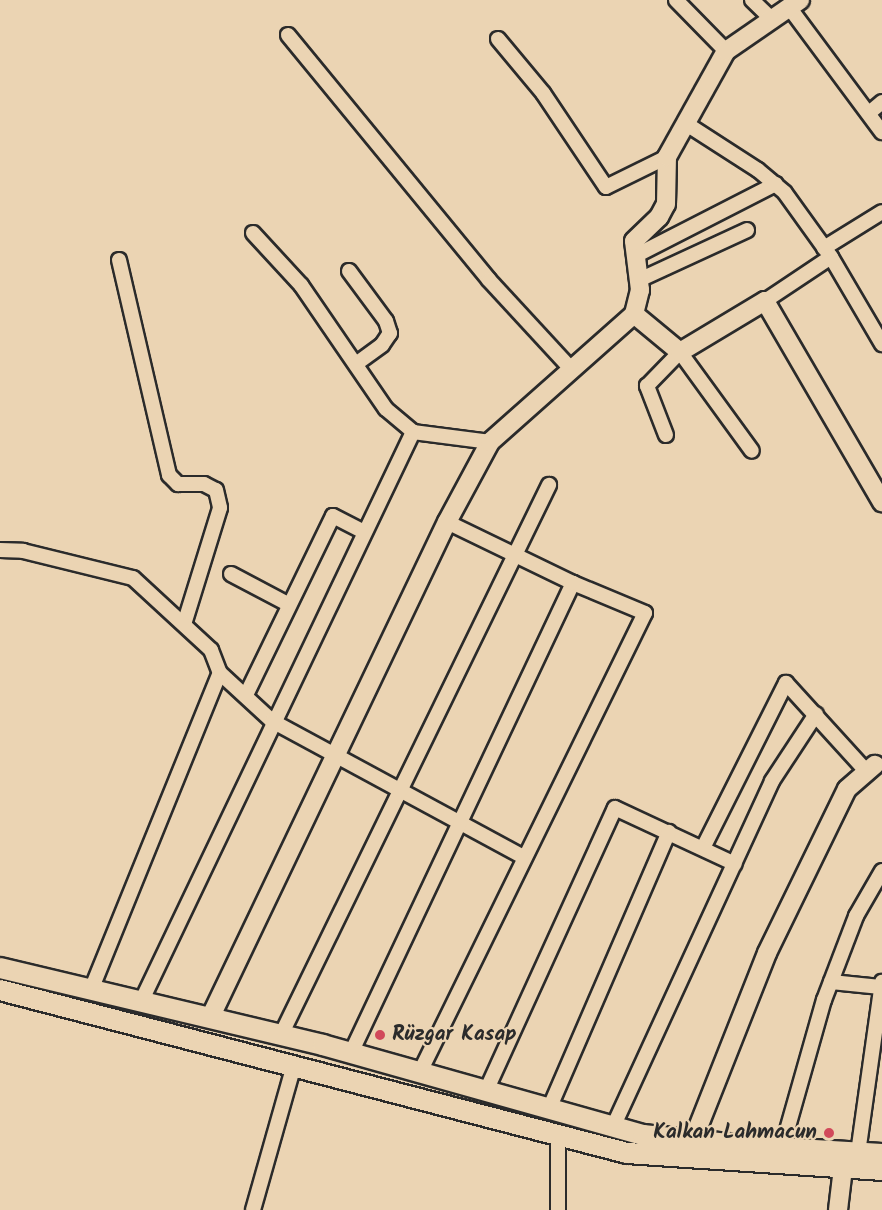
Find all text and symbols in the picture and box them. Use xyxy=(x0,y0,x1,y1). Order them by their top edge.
place label: Rüzgar Kasap xyxy=(392,1022,516,1048)
marker: Rüzgar Kasap xyxy=(373,1028,387,1042)
place label: Kalkan Lahmacun xyxy=(653,1120,817,1146)
marker: Kalkan Lahmacun xyxy=(822,1126,836,1140)

